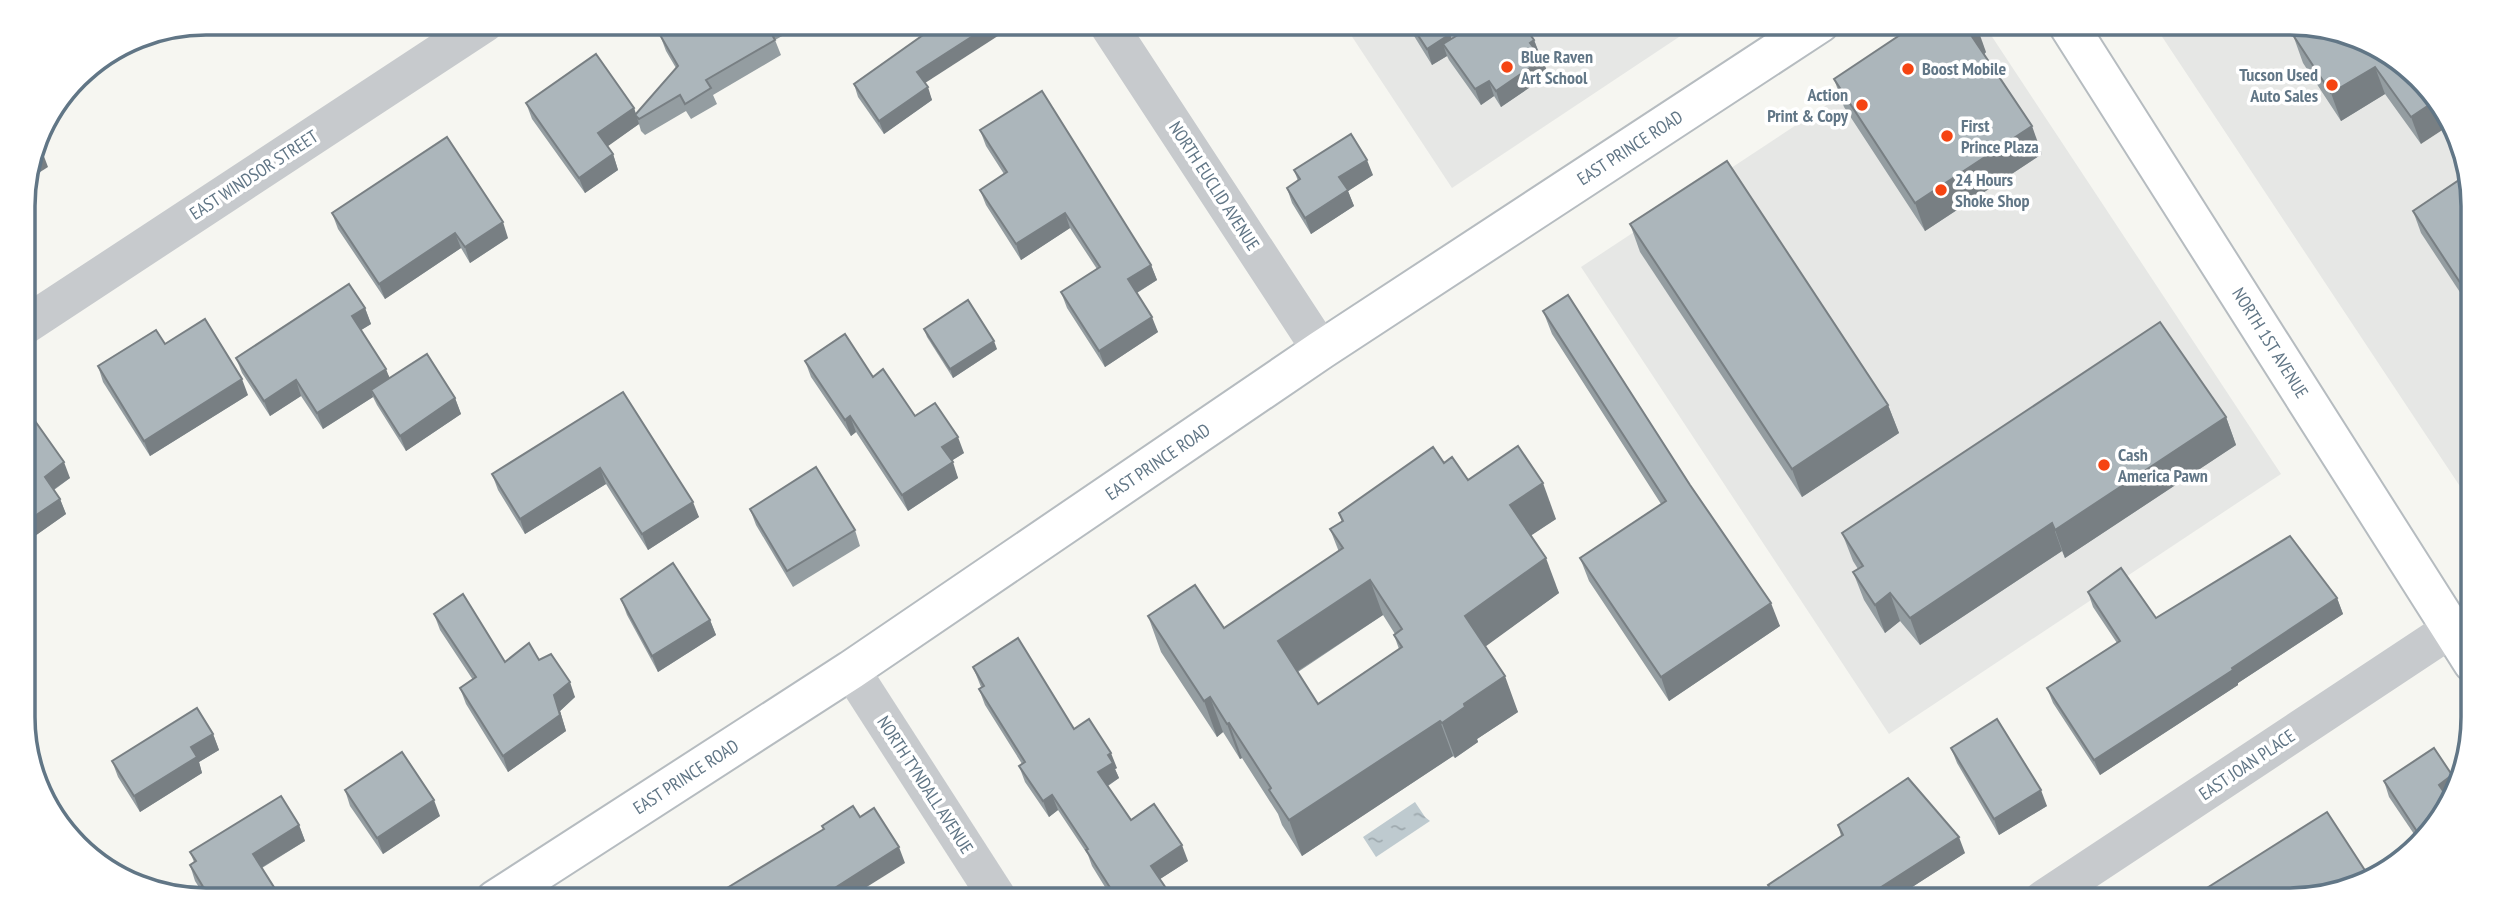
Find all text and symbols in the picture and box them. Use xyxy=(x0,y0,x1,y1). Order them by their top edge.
place label: Blue Raven Art School xyxy=(1520,45,1593,89)
place label: Boost Mobile xyxy=(1922,57,2006,80)
marker: Blue Raven Art School xyxy=(1499,59,1515,75)
marker: Boost Mobile xyxy=(1900,61,1916,77)
place label: Tucson Used Auto Sales xyxy=(2239,63,2318,107)
marker: Tucson Used Auto Sales xyxy=(2324,77,2340,93)
place label: Action Print & Copy xyxy=(1767,83,1849,127)
marker: Action Print & Copy xyxy=(1854,97,1870,113)
street label: EAST PRINCE ROAD xyxy=(1573,105,1687,190)
place label: First Prince Plaza xyxy=(1961,114,2039,158)
street label: NORTH EUCLID AVENUE xyxy=(1164,117,1265,255)
street label: EAST WINDSOR STREET xyxy=(185,125,322,225)
marker: First Prince Plaza xyxy=(1939,128,1955,144)
place label: 24 Hours Shoke Shop xyxy=(1955,168,2030,212)
marker: 24 Hours Shoke Shop xyxy=(1933,182,1949,198)
street label: NORTH 1ST AVENUE xyxy=(2227,283,2314,402)
street label: EAST PRINCE ROAD xyxy=(1101,418,1214,505)
place label: Cash America Pawn xyxy=(2117,443,2208,487)
marker: Cash America Pawn xyxy=(2096,457,2112,473)
street label: NORTH TYNDALL AVENUE xyxy=(872,711,979,858)
street label: EAST JOAN PLACE xyxy=(2194,724,2299,805)
street label: EAST PRINCE ROAD xyxy=(629,734,743,819)

